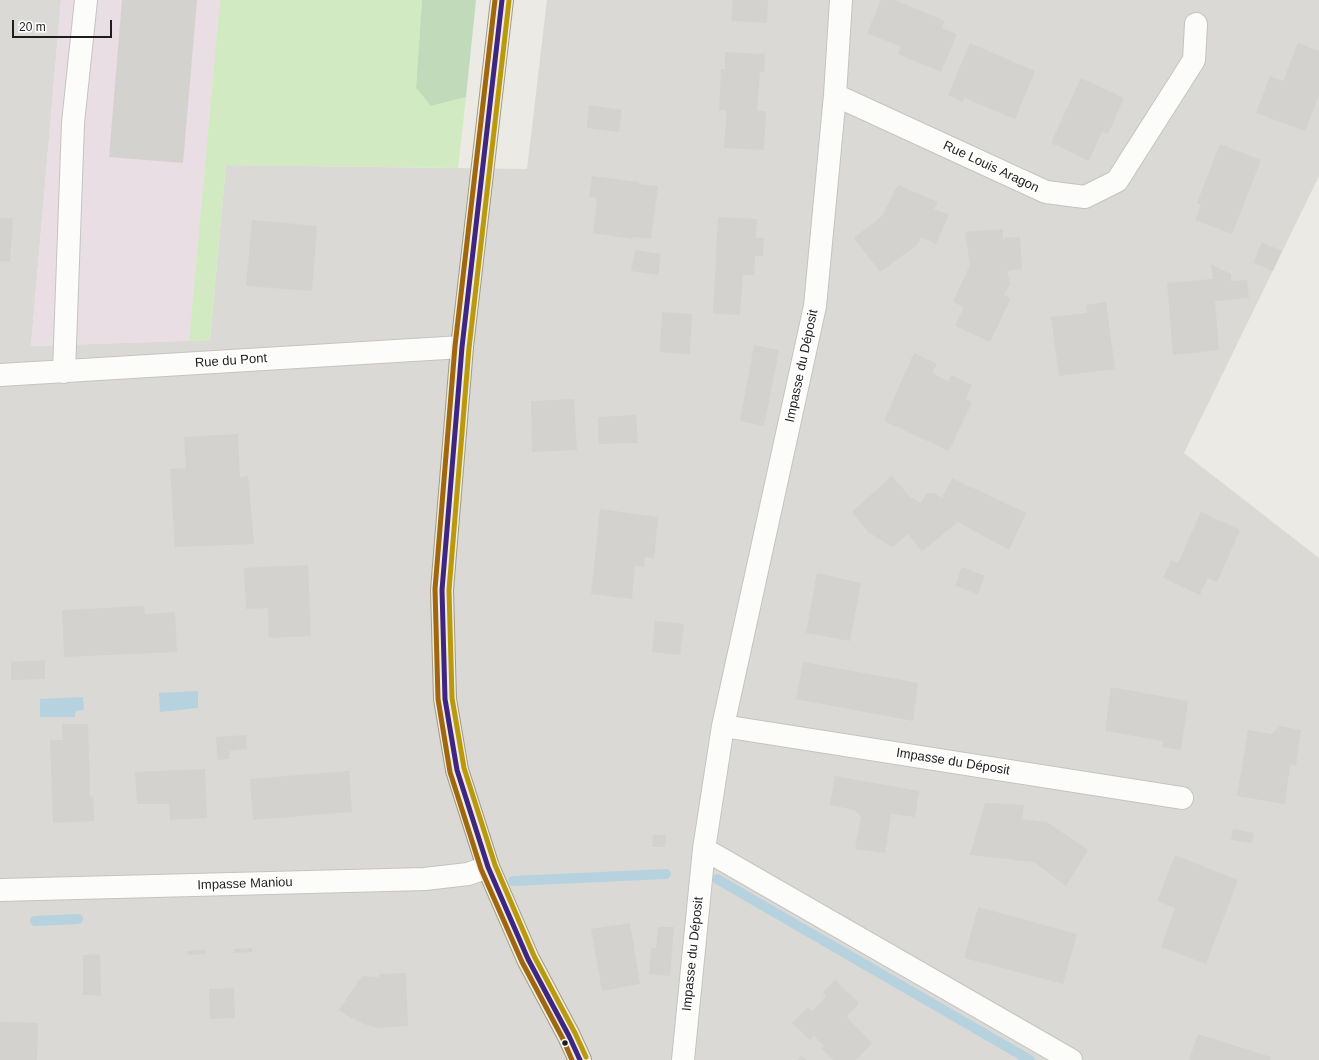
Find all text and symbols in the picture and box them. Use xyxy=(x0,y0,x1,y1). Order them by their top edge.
scale bar xyxy=(14,12,114,38)
text: 20 m xyxy=(19,20,46,34)
street label: Rue Louis Aragon xyxy=(941,138,1041,196)
street label: Impasse du Déposit xyxy=(782,308,822,424)
street label: Rue du Pont xyxy=(194,351,268,371)
street label: Impasse du Déposit xyxy=(895,745,1011,779)
street label: Impasse Maniou xyxy=(197,875,293,893)
street label: Impasse du Déposit xyxy=(679,896,707,1012)
unlabelled marker xyxy=(560,1038,570,1048)

